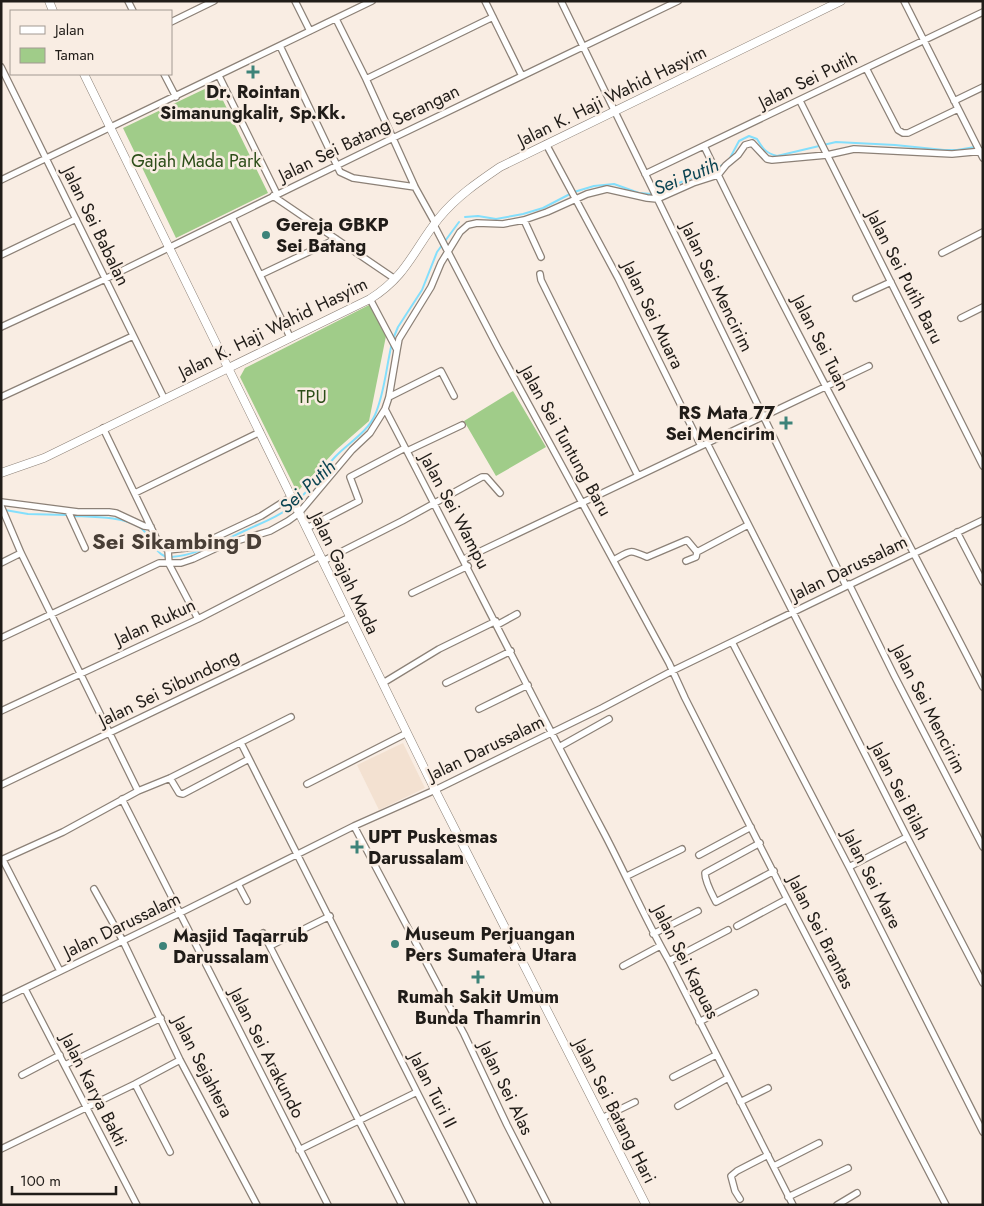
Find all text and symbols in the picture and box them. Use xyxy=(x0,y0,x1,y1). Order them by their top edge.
legend xyxy=(10,10,172,75)
text: Jalan xyxy=(53,19,84,41)
street label: Jalan K. Haji Wahid Hasyim xyxy=(511,39,711,154)
text: Taman xyxy=(55,44,94,66)
street label: Jalan Sei Putih xyxy=(752,45,862,116)
marker: Dr. Rointan Simanungkalit, Sp.Kk. xyxy=(246,65,260,79)
street label: Jalan Sei Batang Serangan xyxy=(272,78,464,189)
place label: Dr. Rointan Simanungkalit, Sp.Kk. xyxy=(160,79,346,126)
park label: Gajah Mada Park xyxy=(131,148,261,174)
water label: Sei Putih xyxy=(649,151,723,202)
street label: Jalan Sei Babalan xyxy=(55,160,136,290)
street label: Jalan Sei Putih Baru xyxy=(859,204,950,348)
place label: Gereja GBKP Sei Batang xyxy=(276,212,389,259)
street label: Jalan Sei Mencirim xyxy=(673,216,760,356)
marker: Gereja GBKP Sei Batang xyxy=(260,229,272,241)
street label: Jalan Sei Muara xyxy=(615,255,690,373)
street label: Jalan K. Haji Wahid Hasyim xyxy=(172,271,372,386)
street label: Jalan Sei Tuan xyxy=(785,289,856,395)
street label: Jalan Sei Tuntung Baru xyxy=(513,359,618,521)
park label: TPU xyxy=(297,384,327,410)
place label: RS Mata 77 Sei Mencirim xyxy=(665,400,775,447)
marker: RS Mata 77 Sei Mencirim xyxy=(779,416,793,430)
street label: Jalan Sei Wampu xyxy=(412,446,497,574)
water label: Sei Putih xyxy=(273,453,342,520)
street label: Jalan Gajah Mada xyxy=(303,506,386,639)
district label: Sei Sikambing D xyxy=(92,525,262,557)
street label: Jalan Darussalam xyxy=(784,528,912,608)
street label: Jalan Rukun xyxy=(108,592,200,653)
street label: Jalan Sei Mencirim xyxy=(884,638,973,778)
street label: Jalan Sei Sibundong xyxy=(93,643,244,734)
street label: Jalan Darussalam xyxy=(421,708,549,788)
street label: Jalan Sei Bilah xyxy=(863,736,936,844)
street label: Jalan Sei Mare xyxy=(835,823,908,933)
place label: UPT Puskesmas Darussalam xyxy=(368,824,498,871)
marker: UPT Puskesmas Darussalam xyxy=(350,840,364,854)
street label: Jalan Sei Brantas xyxy=(780,869,861,993)
street label: Jalan Darussalam xyxy=(57,885,185,965)
street label: Jalan Sei Kapuas xyxy=(645,899,726,1023)
place label: Museum Perjuangan Pers Sumatera Utara xyxy=(405,921,577,968)
place label: Masjid Taqarrub Darussalam xyxy=(173,923,308,970)
marker: Museum Perjuangan Pers Sumatera Utara xyxy=(389,938,401,950)
marker: Masjid Taqarrub Darussalam xyxy=(157,940,169,952)
marker: Rumah Sakit Umum Bunda Thamrin xyxy=(471,970,485,984)
street label: Jalan Sei Arakundo xyxy=(222,981,311,1123)
place label: Rumah Sakit Umum Bunda Thamrin xyxy=(397,984,559,1031)
street label: Jalan Sejahtera xyxy=(165,1010,240,1122)
street label: Jalan Karya Bakti xyxy=(53,1027,134,1151)
street label: Jalan Sei Batang Hari xyxy=(566,1032,663,1188)
street label: Jalan Sei Alas xyxy=(471,1035,540,1139)
street label: Jalan Turi II xyxy=(402,1046,463,1132)
scale bar xyxy=(12,1164,116,1196)
text: 100 m xyxy=(20,1170,61,1192)

